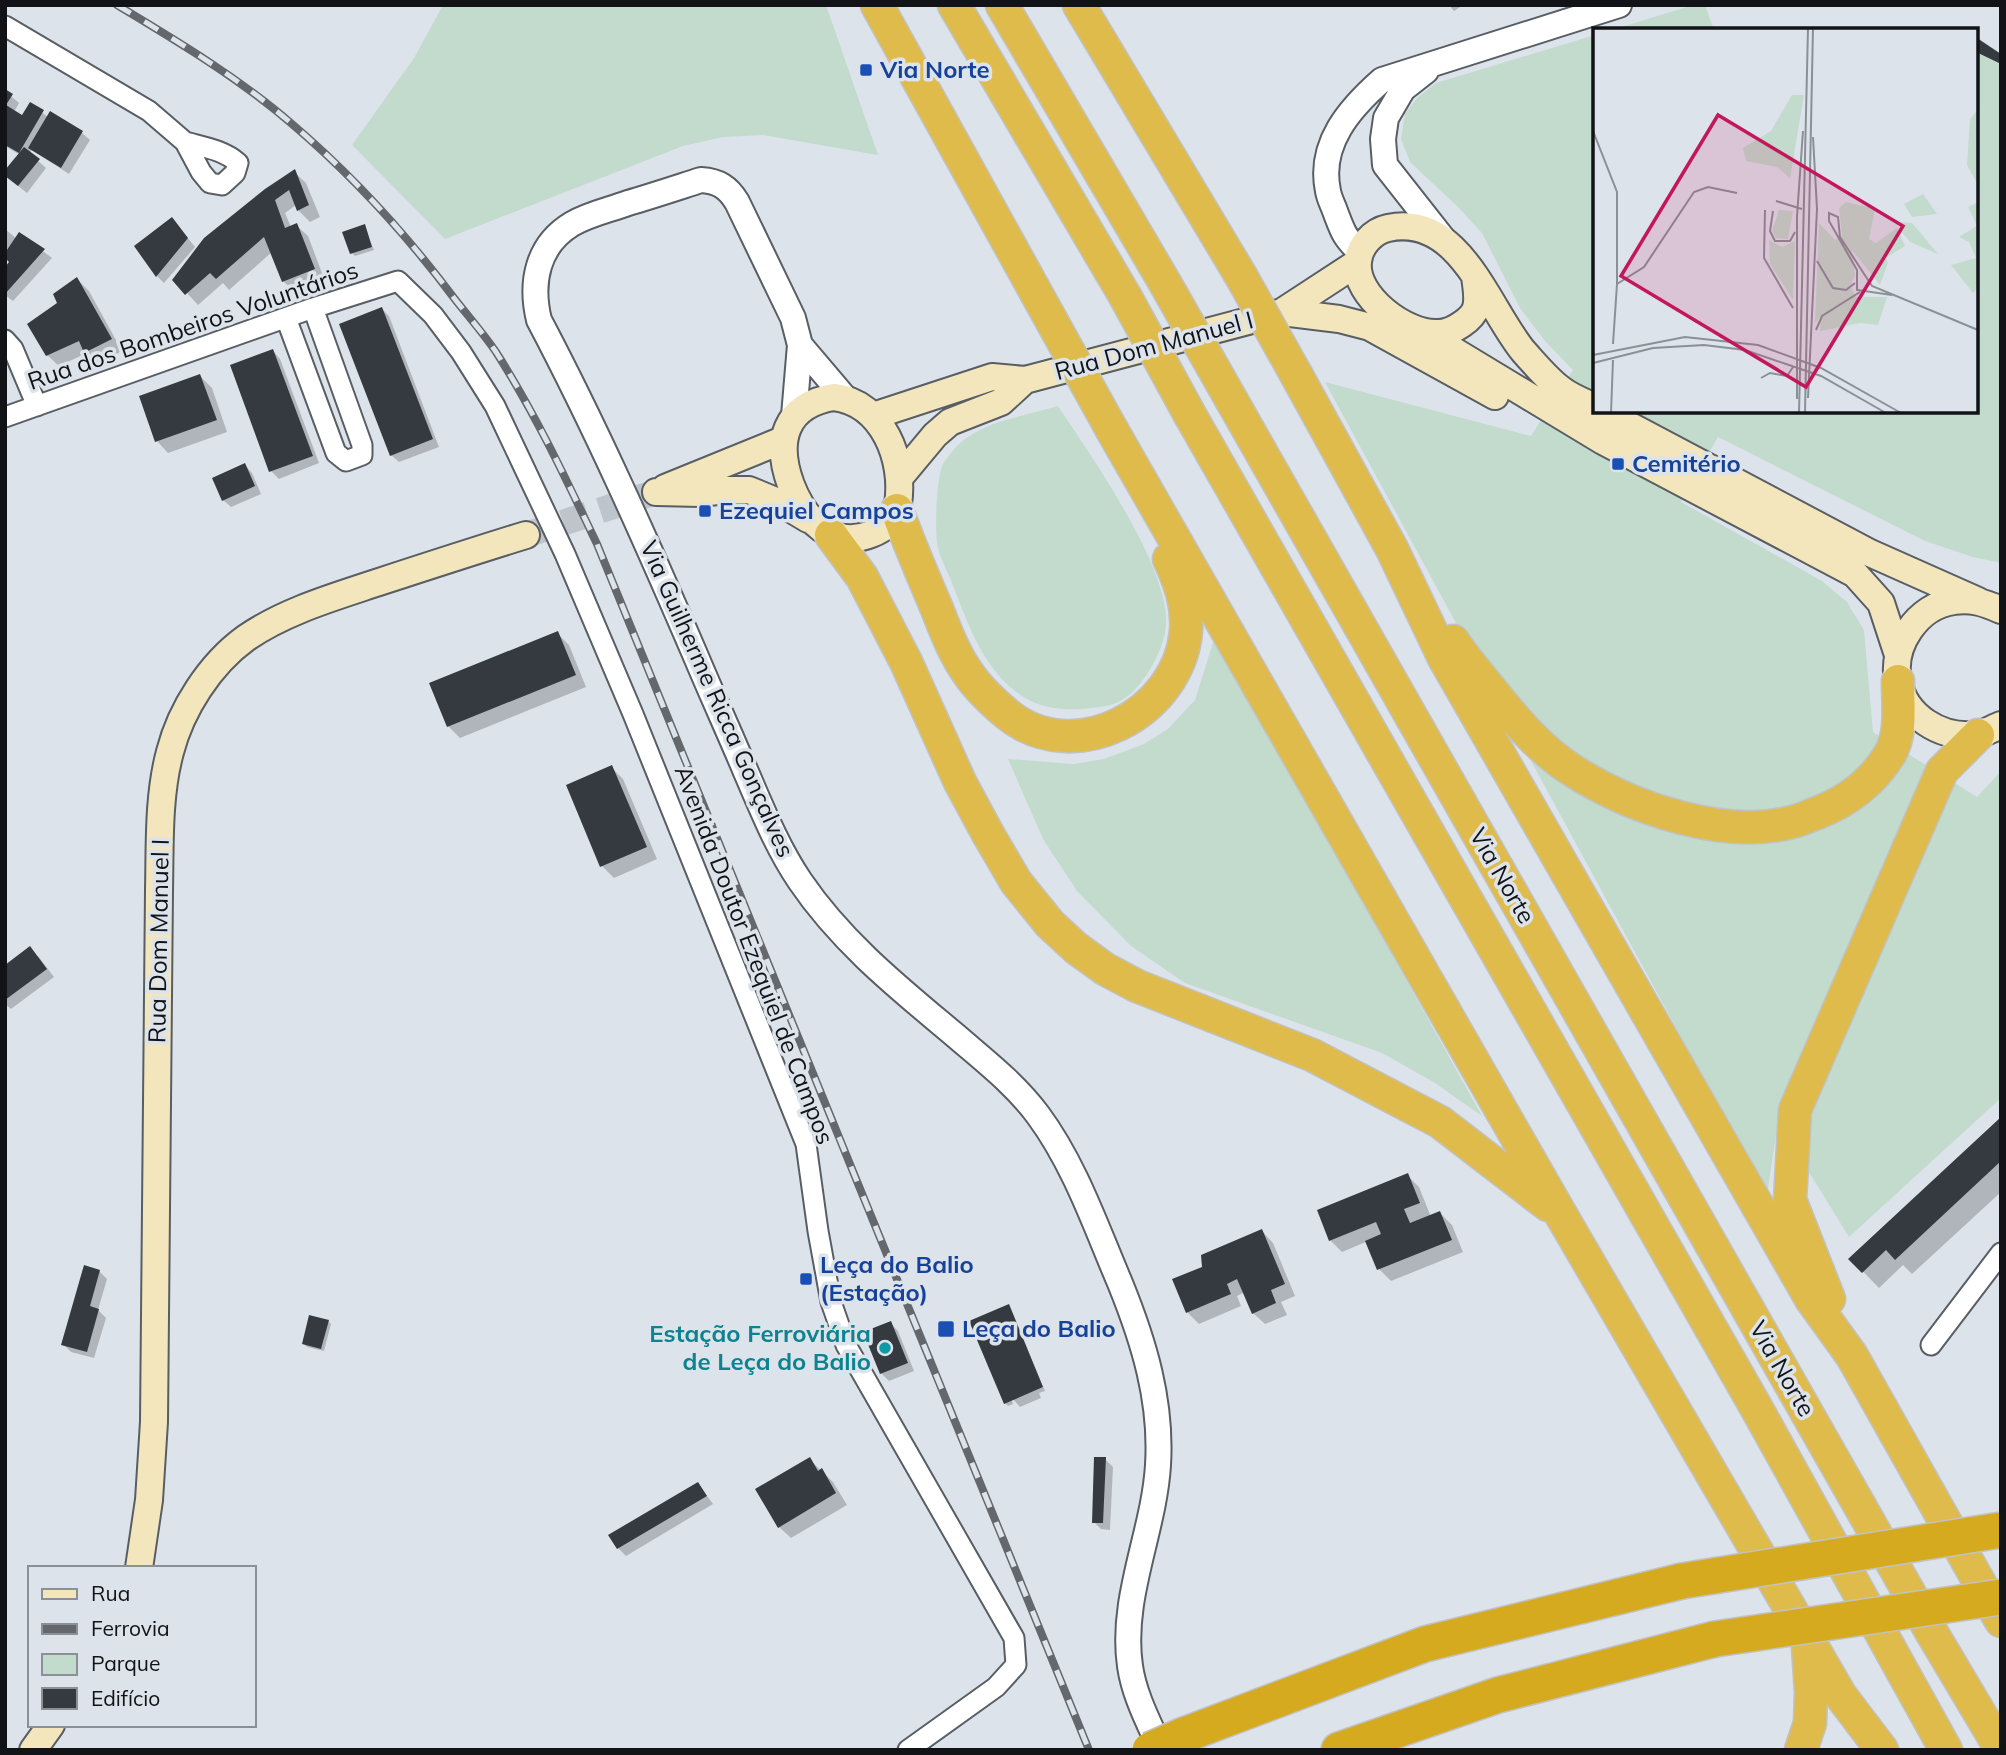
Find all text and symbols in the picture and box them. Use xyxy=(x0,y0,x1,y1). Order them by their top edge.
inset map xyxy=(1593,28,1978,413)
place label: Via Norte xyxy=(879,54,990,84)
marker: Via Norte xyxy=(858,62,874,78)
street label: Rua dos Bombeiros Voluntários xyxy=(23,254,362,396)
street label: Rua Dom Manuel I xyxy=(1051,304,1256,386)
place label: Cemitério xyxy=(1632,448,1741,478)
marker: Cemitério xyxy=(1610,456,1626,472)
place label: Ezequiel Campos xyxy=(719,495,914,525)
marker: Ezequiel Campos xyxy=(697,503,713,519)
street label: Via Guilherme Ricca Gonçalves xyxy=(634,536,801,862)
street label: Avenida Doutor Ezequiel de Campos xyxy=(669,761,841,1148)
street label: Via Norte xyxy=(1464,822,1542,929)
street label: Rua Dom Manuel I xyxy=(141,839,175,1043)
place label: Leça do Balio (Estação) xyxy=(820,1249,974,1307)
marker: Leça do Balio (Estação) xyxy=(798,1271,814,1287)
place label: Leça do Balio xyxy=(962,1313,1116,1343)
street label: Via Norte xyxy=(1744,1315,1822,1422)
place label: Estação Ferroviária de Leça do Balio xyxy=(649,1318,871,1376)
marker: Leça do Balio xyxy=(936,1319,956,1339)
marker: Estação Ferroviária de Leça do Balio xyxy=(877,1340,893,1356)
legend xyxy=(28,1566,256,1727)
text: Rua xyxy=(91,1580,130,1606)
text: Ferrovia xyxy=(91,1615,170,1641)
text: Parque xyxy=(91,1650,160,1676)
text: Edifício xyxy=(91,1685,160,1711)

